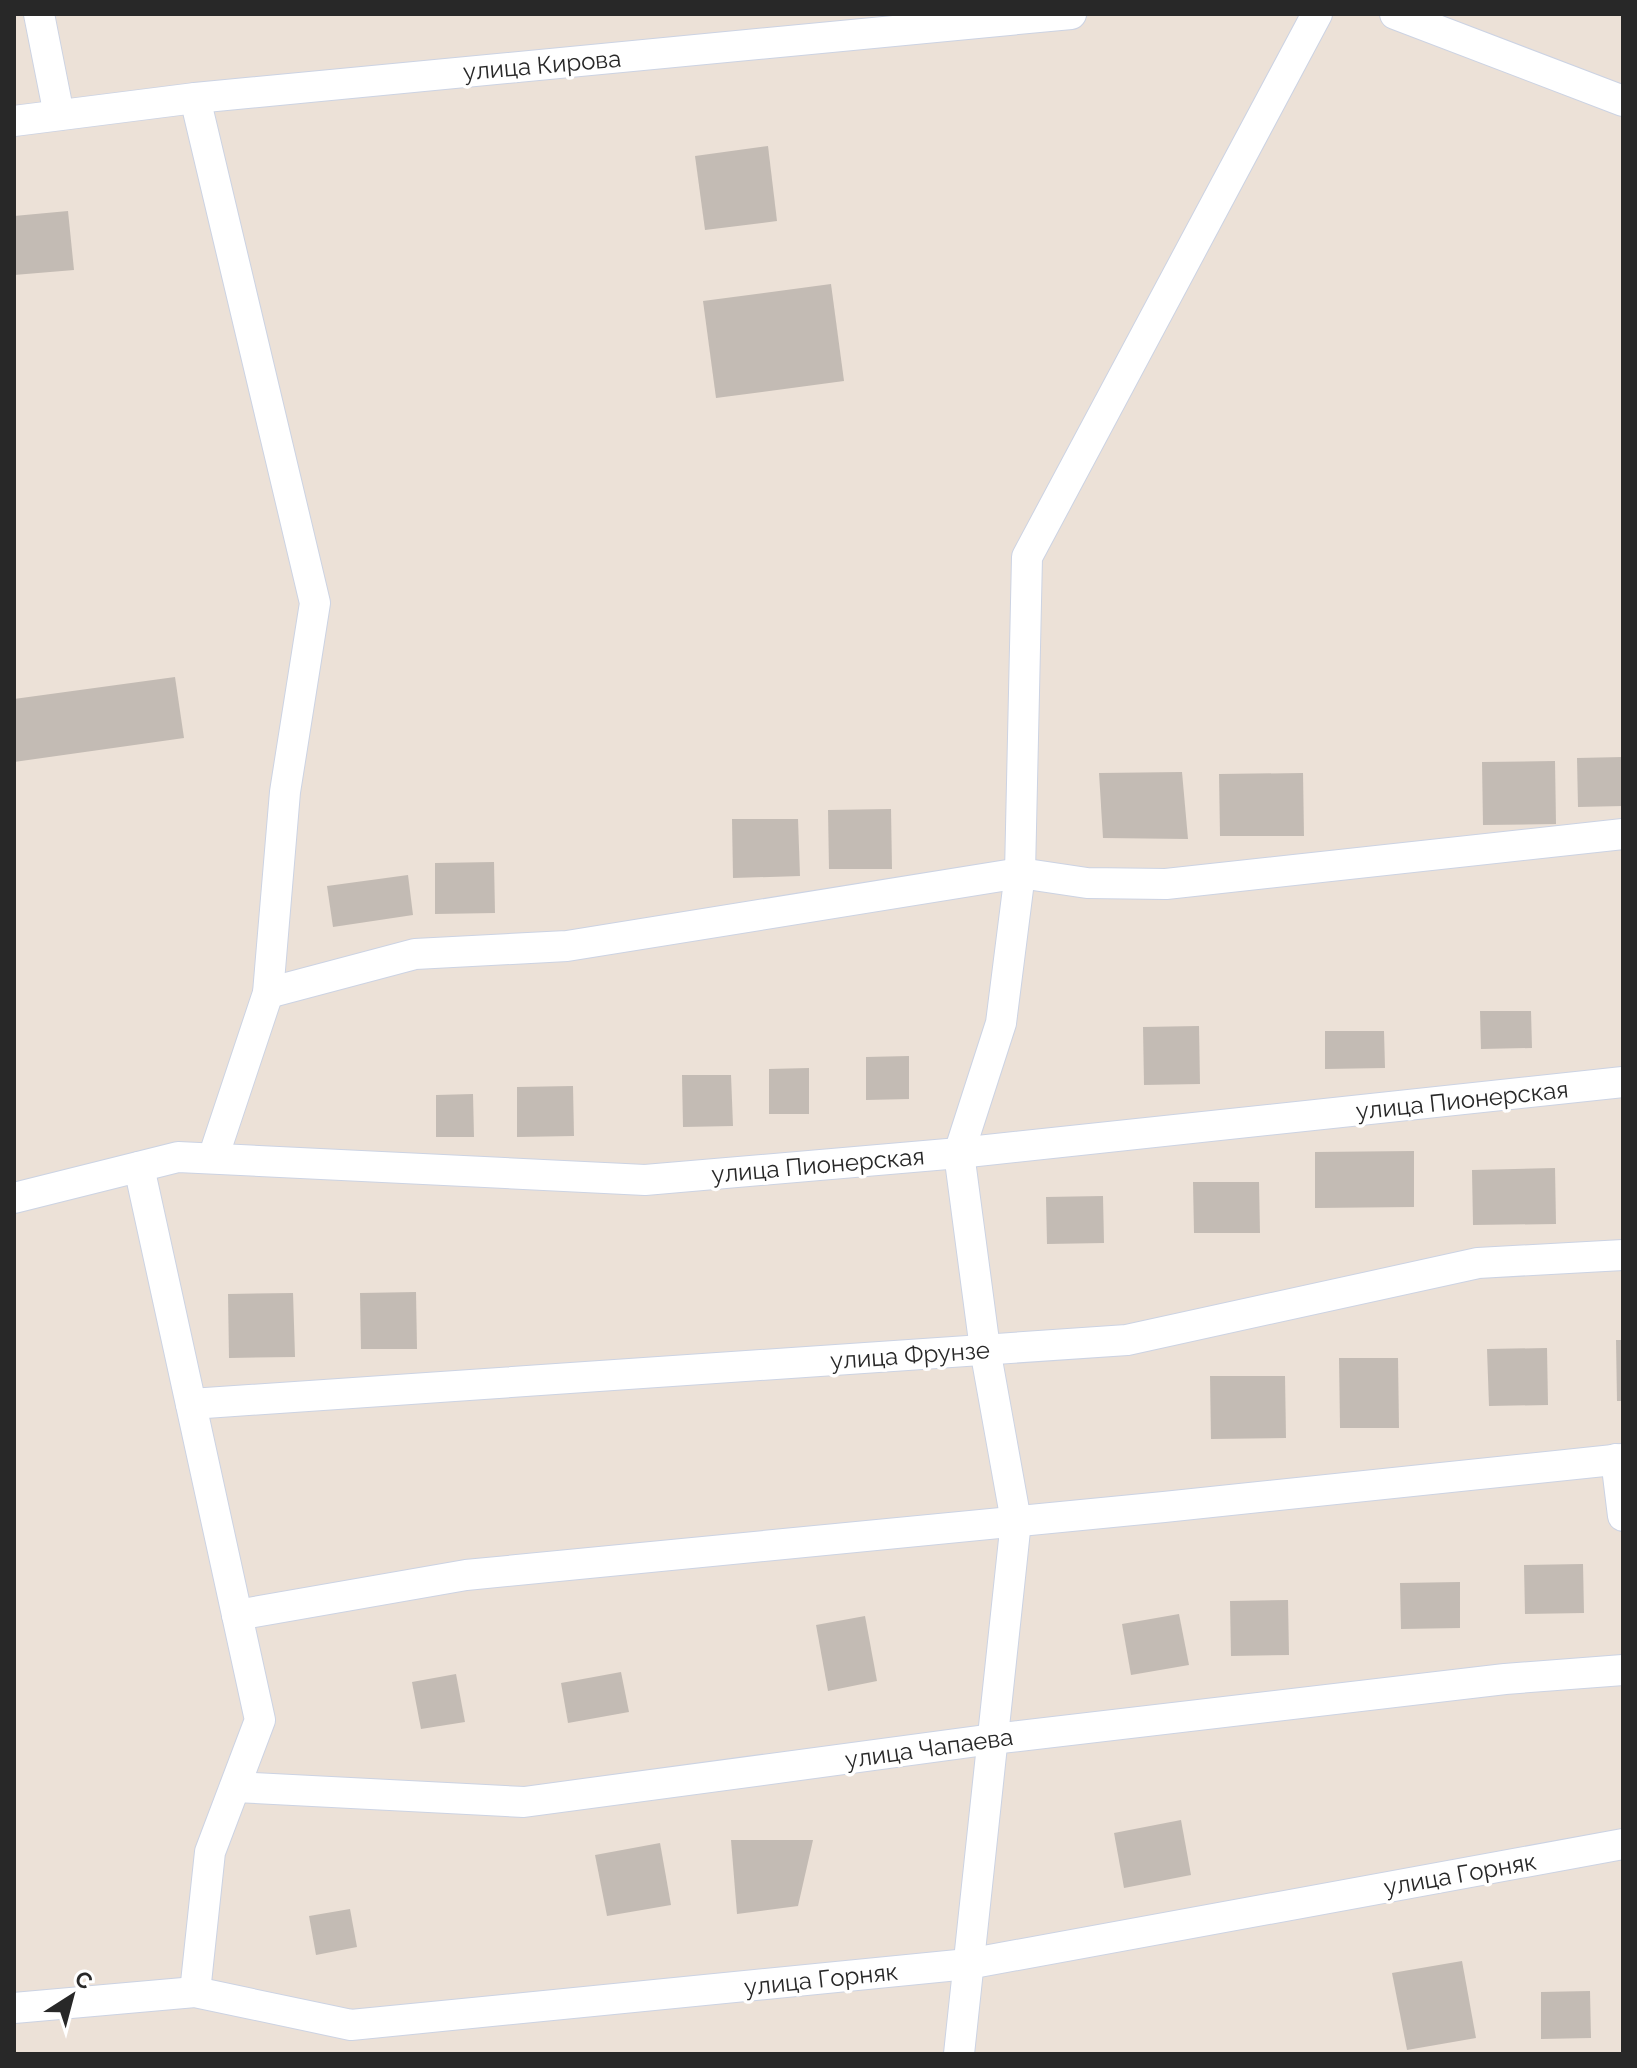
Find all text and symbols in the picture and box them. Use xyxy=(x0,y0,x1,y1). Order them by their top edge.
street label: улица Кирова xyxy=(462,44,622,86)
street label: улица Пионерская xyxy=(1354,1074,1570,1126)
street label: улица Пионерская xyxy=(710,1141,926,1189)
street label: улица Фрунзе xyxy=(829,1335,991,1375)
street label: улица Чапаева xyxy=(843,1722,1015,1774)
street label: улица Горняк xyxy=(1381,1846,1539,1902)
north arrow xyxy=(32,1956,112,2036)
street label: улица Горняк xyxy=(743,1957,899,2001)
text: С xyxy=(70,1965,98,1995)

